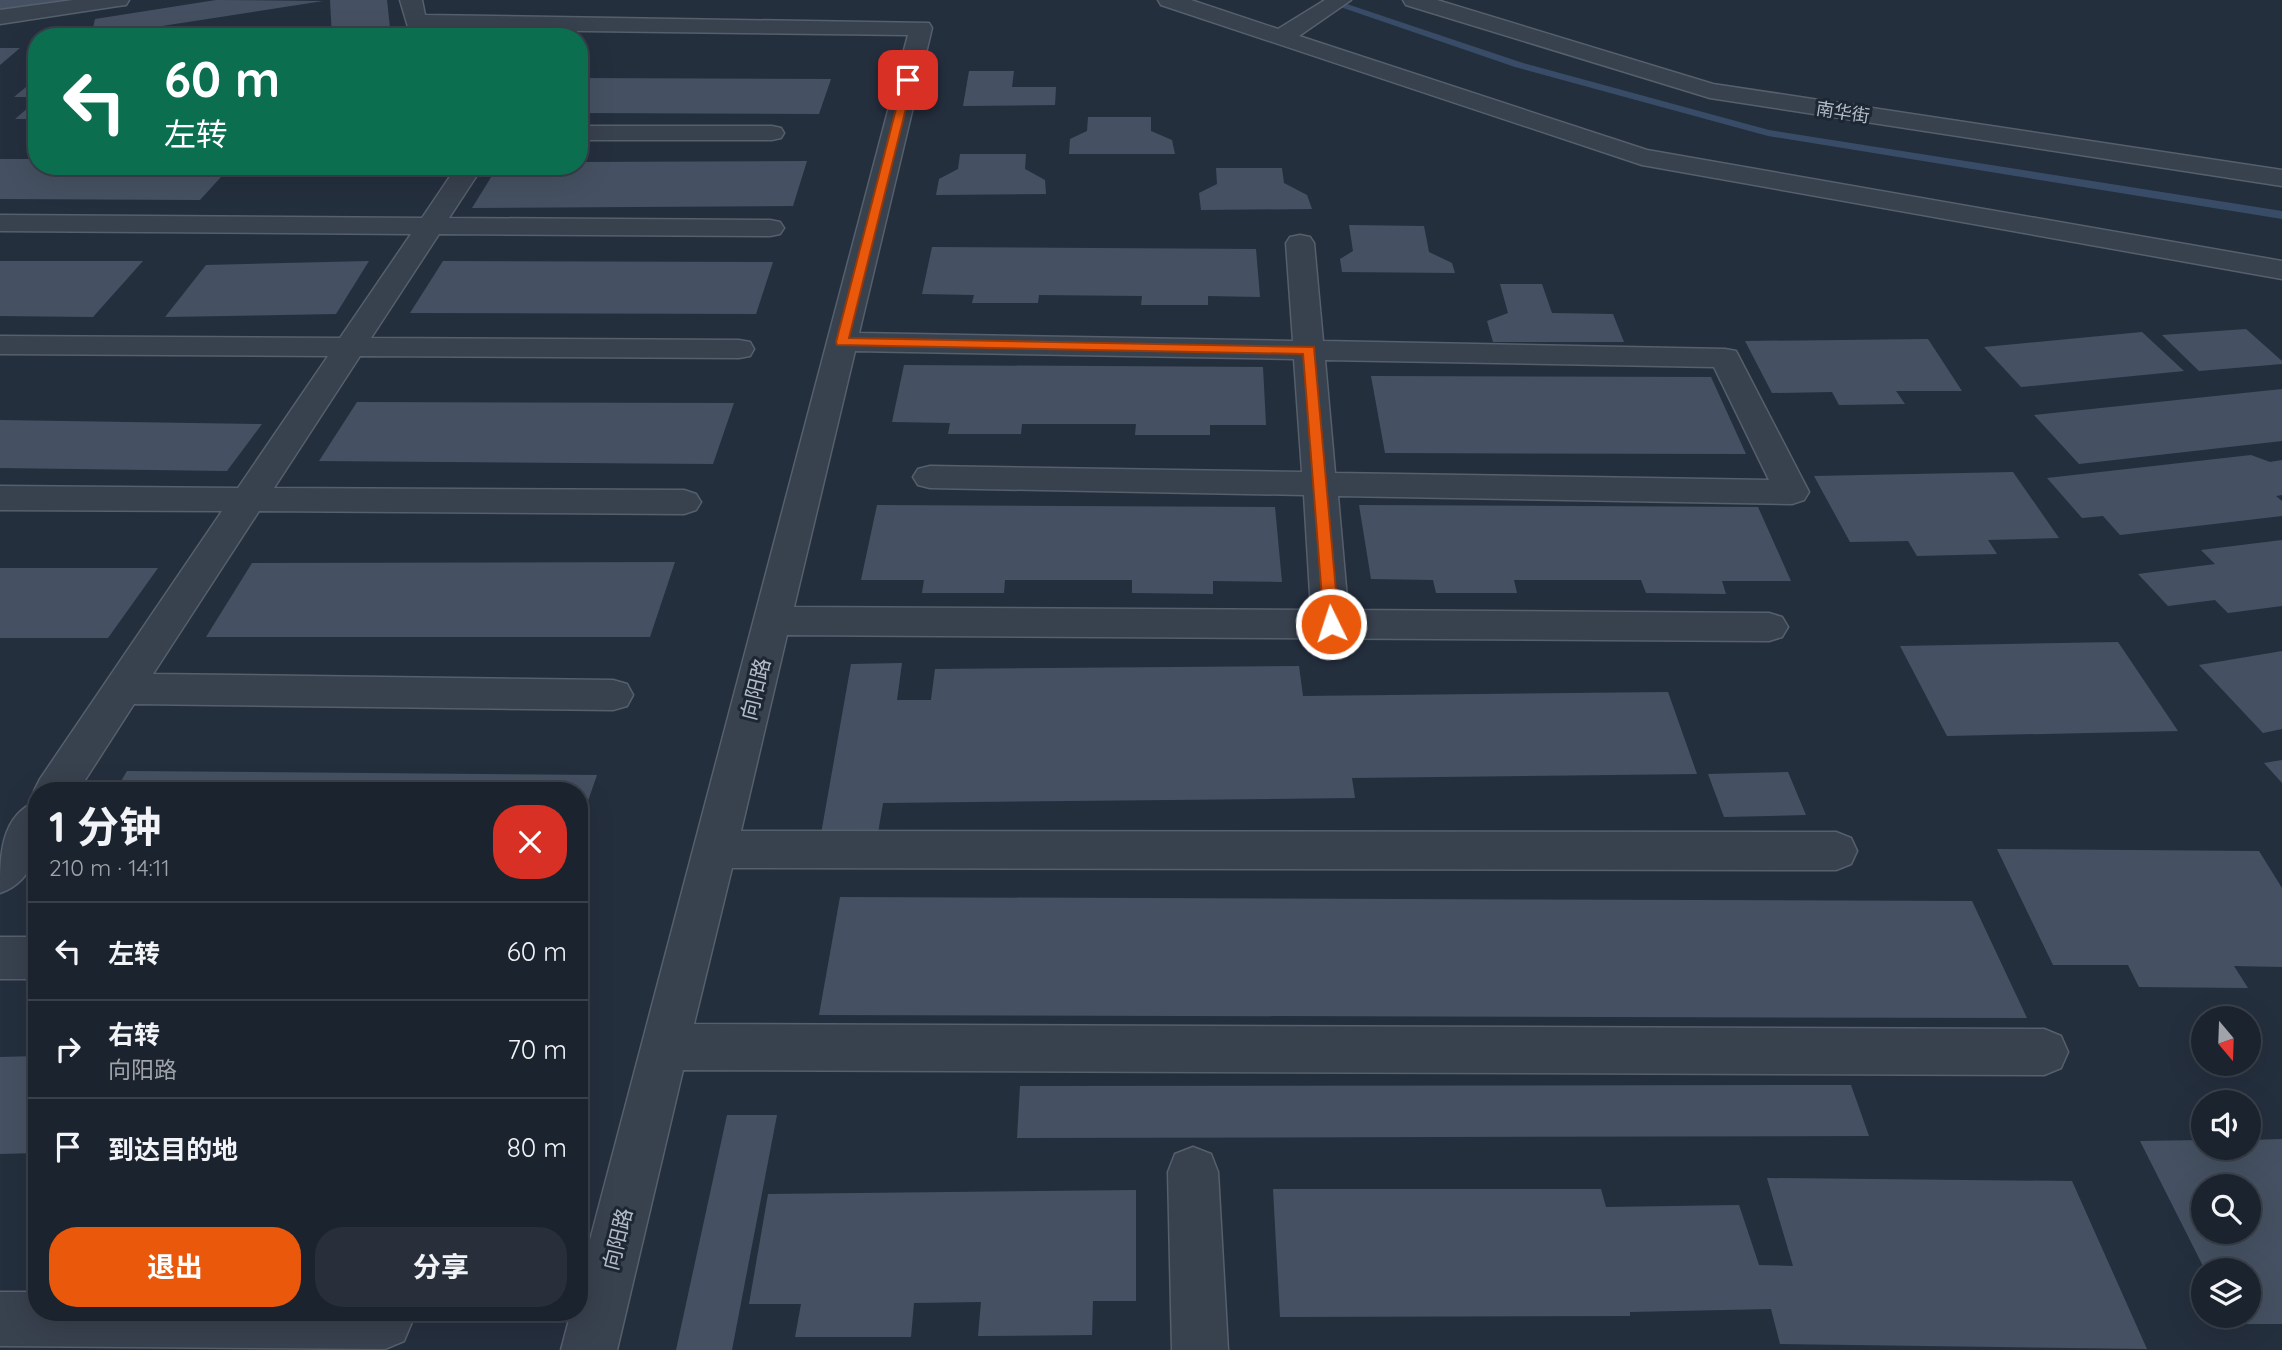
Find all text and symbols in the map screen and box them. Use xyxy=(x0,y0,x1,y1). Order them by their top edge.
text: 60 m xyxy=(164,48,280,109)
pin xyxy=(878,50,938,110)
icon: left xyxy=(49,56,140,147)
icon: arrive xyxy=(889,61,927,99)
street label: 南华街 xyxy=(1815,96,1871,128)
text: 左转 xyxy=(164,114,228,154)
position arrow xyxy=(1294,587,1368,661)
street label: 向阳路 xyxy=(735,655,775,723)
text: 1 分钟 xyxy=(49,800,161,853)
button: close xyxy=(493,805,567,879)
text: 210 m · 14:11 xyxy=(49,853,170,882)
icon: left xyxy=(49,932,87,970)
text: 60 m xyxy=(507,935,567,968)
text: 左转 xyxy=(108,937,160,970)
north arrow xyxy=(2191,1006,2261,1076)
map controls xyxy=(2191,1006,2261,1328)
text: 右转 xyxy=(108,1018,160,1051)
icon: right xyxy=(49,1030,87,1068)
text: 70 m xyxy=(507,1033,567,1066)
text: 向阳路 xyxy=(108,1055,177,1084)
button: sound xyxy=(2191,1090,2261,1160)
icon: arrive xyxy=(49,1128,87,1166)
text: 80 m xyxy=(507,1131,567,1164)
text: 到达目的地 xyxy=(108,1133,238,1166)
button: search xyxy=(2191,1174,2261,1244)
street label: 向阳路 xyxy=(597,1205,637,1273)
button: 退出 xyxy=(49,1227,301,1307)
button: 分享 xyxy=(315,1227,567,1307)
button: layers xyxy=(2191,1258,2261,1328)

